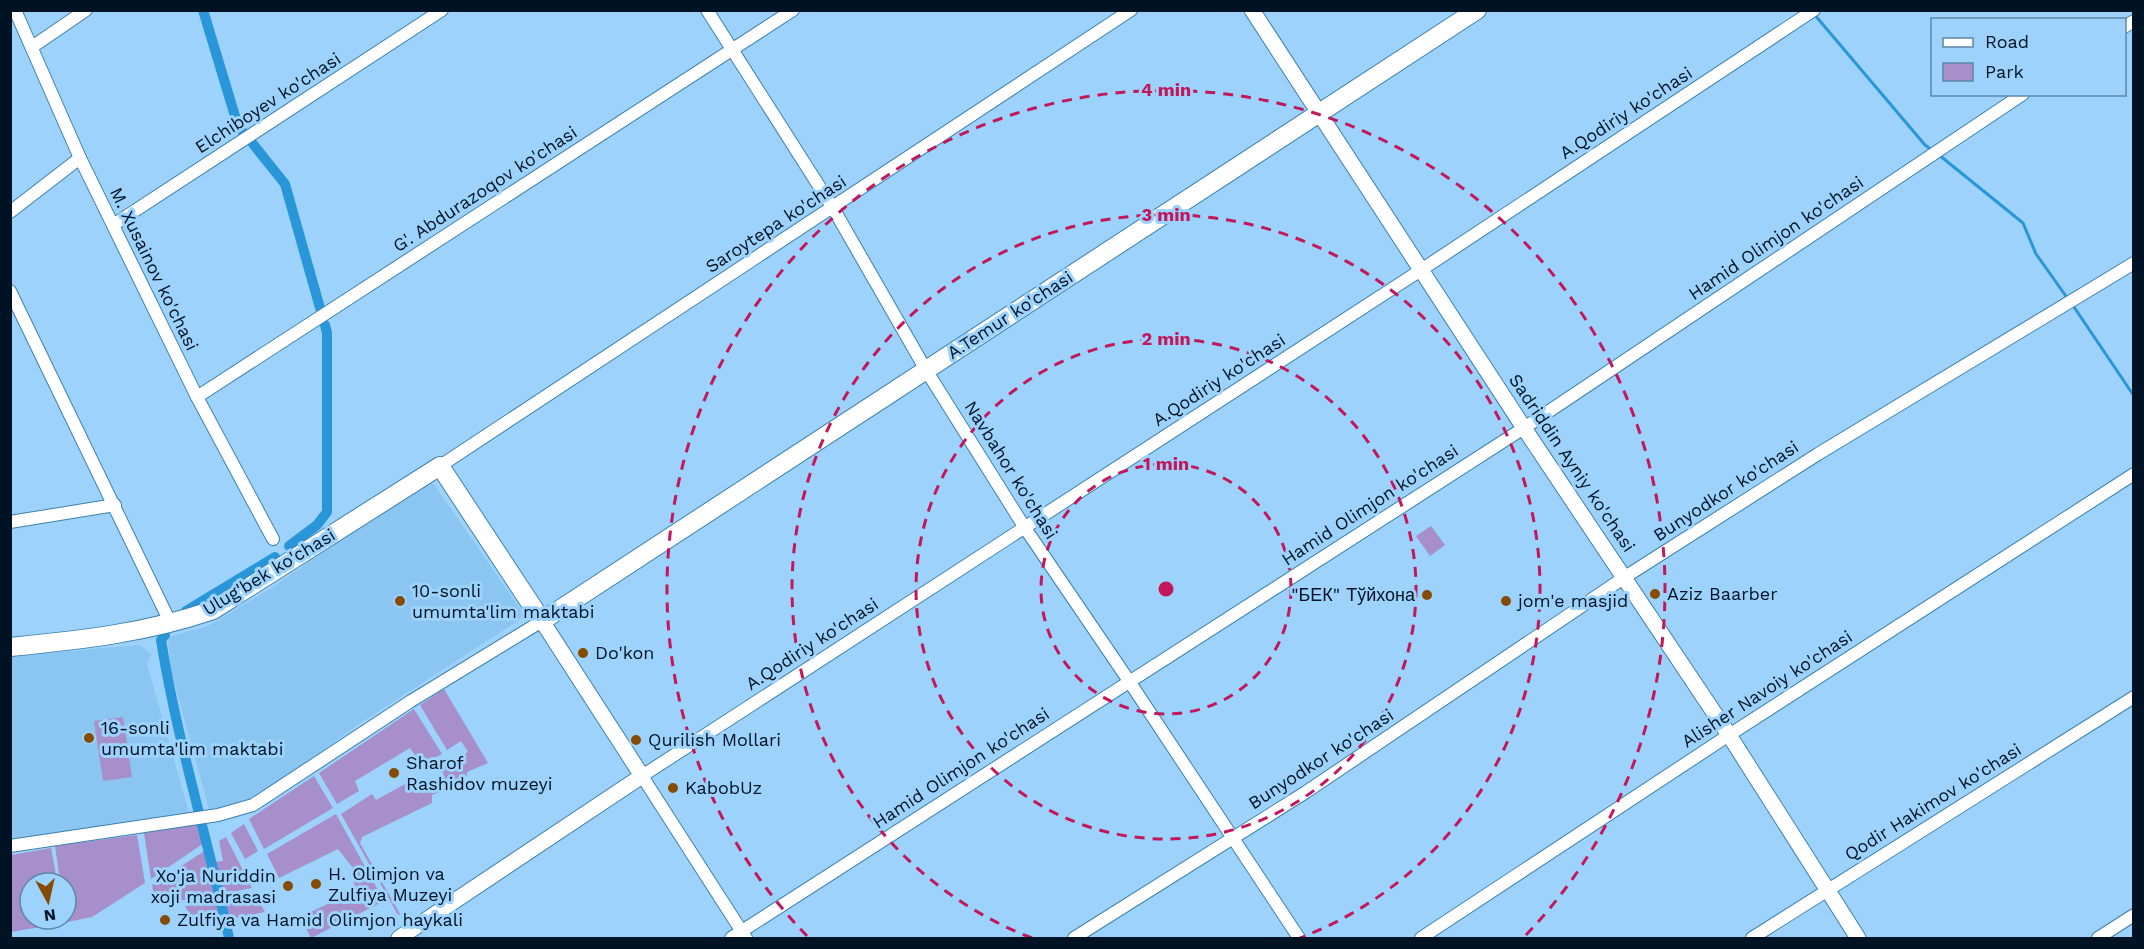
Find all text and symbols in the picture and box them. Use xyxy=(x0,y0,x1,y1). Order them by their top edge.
legend xyxy=(1931,18,2126,96)
text: Road xyxy=(1985,31,2029,52)
street label: Elchiboyev ko'chasi xyxy=(191,48,344,157)
text: Park xyxy=(1985,61,2024,82)
street label: A.Qodiriy ko'chasi xyxy=(1556,62,1696,163)
text: 4 min xyxy=(1141,79,1191,100)
street label: G'. Abdurazoqov ko'chasi xyxy=(389,121,581,256)
street label: Saroytepa ko'chasi xyxy=(701,170,850,277)
street label: Hamid Olimjon ko'chasi xyxy=(1684,171,1867,304)
street label: M. Xusainov ko'chasi xyxy=(106,184,203,354)
text: 3 min xyxy=(1141,204,1191,225)
street label: A.Temur ko'chasi xyxy=(943,266,1077,363)
text: 2 min xyxy=(1141,328,1191,349)
street label: A.Qodiriy ko'chasi xyxy=(1149,329,1289,430)
street label: Sadriddin Ayniy ko'chasi xyxy=(1505,370,1640,556)
street label: Navbahor ko'chasi xyxy=(960,397,1062,543)
street label: Bunyodkor ko'chasi xyxy=(1649,436,1802,545)
street label: Hamid Olimjon ko'chasi xyxy=(1277,440,1462,570)
text: 1 min xyxy=(1143,453,1189,474)
street label: Ulug'bek ko'chasi xyxy=(199,524,339,619)
centre of rings xyxy=(1156,579,1176,599)
place label: 10-sonli umumta'lim maktabi xyxy=(412,580,594,622)
place label: Aziz Baarber xyxy=(1667,583,1778,604)
place label: "БЕК" Тўйхона xyxy=(1291,584,1416,605)
marker: Aziz Baarber xyxy=(1648,587,1662,601)
marker: "БЕК" Тўйхона xyxy=(1420,588,1434,602)
place label: jom'e masjid xyxy=(1516,590,1628,611)
street label: A.Qodiriy ko'chasi xyxy=(742,593,882,694)
marker: 10-sonli umumta'lim maktabi xyxy=(393,594,407,608)
marker: jom'e masjid xyxy=(1499,594,1513,608)
street label: Alisher Navoiy ko'chasi xyxy=(1678,626,1856,752)
place label: Do'kon xyxy=(595,642,655,663)
marker: Do'kon xyxy=(576,646,590,660)
street label: Hamid Olimjon ko'chasi xyxy=(868,703,1053,833)
street label: Bunyodkor ko'chasi xyxy=(1244,704,1397,813)
place label: 16-sonli umumta'lim maktabi xyxy=(101,717,283,759)
place label: Qurilish Mollari xyxy=(648,729,781,750)
marker: 16-sonli umumta'lim maktabi xyxy=(82,731,96,745)
marker: Qurilish Mollari xyxy=(629,733,643,747)
street label: Qodir Hakimov ko'chasi xyxy=(1840,738,2025,865)
place label: Sharof Rashidov muzeyi xyxy=(406,752,552,794)
marker: Sharof Rashidov muzeyi xyxy=(387,766,401,780)
place label: KabobUz xyxy=(685,777,762,798)
marker: KabobUz xyxy=(666,781,680,795)
place label: H. Olimjon va Zulfiya Muzeyi xyxy=(328,863,452,905)
place label: Xo'ja Nuriddin xoji madrasasi xyxy=(150,865,276,907)
north arrow xyxy=(18,871,78,931)
marker: H. Olimjon va Zulfiya Muzeyi xyxy=(309,877,323,891)
marker: Xo'ja Nuriddin xoji madrasasi xyxy=(281,879,295,893)
text: N xyxy=(43,905,57,926)
place label: Zulfiya va Hamid Olimjon haykali xyxy=(177,909,463,930)
marker: Zulfiya va Hamid Olimjon haykali xyxy=(158,913,172,927)

